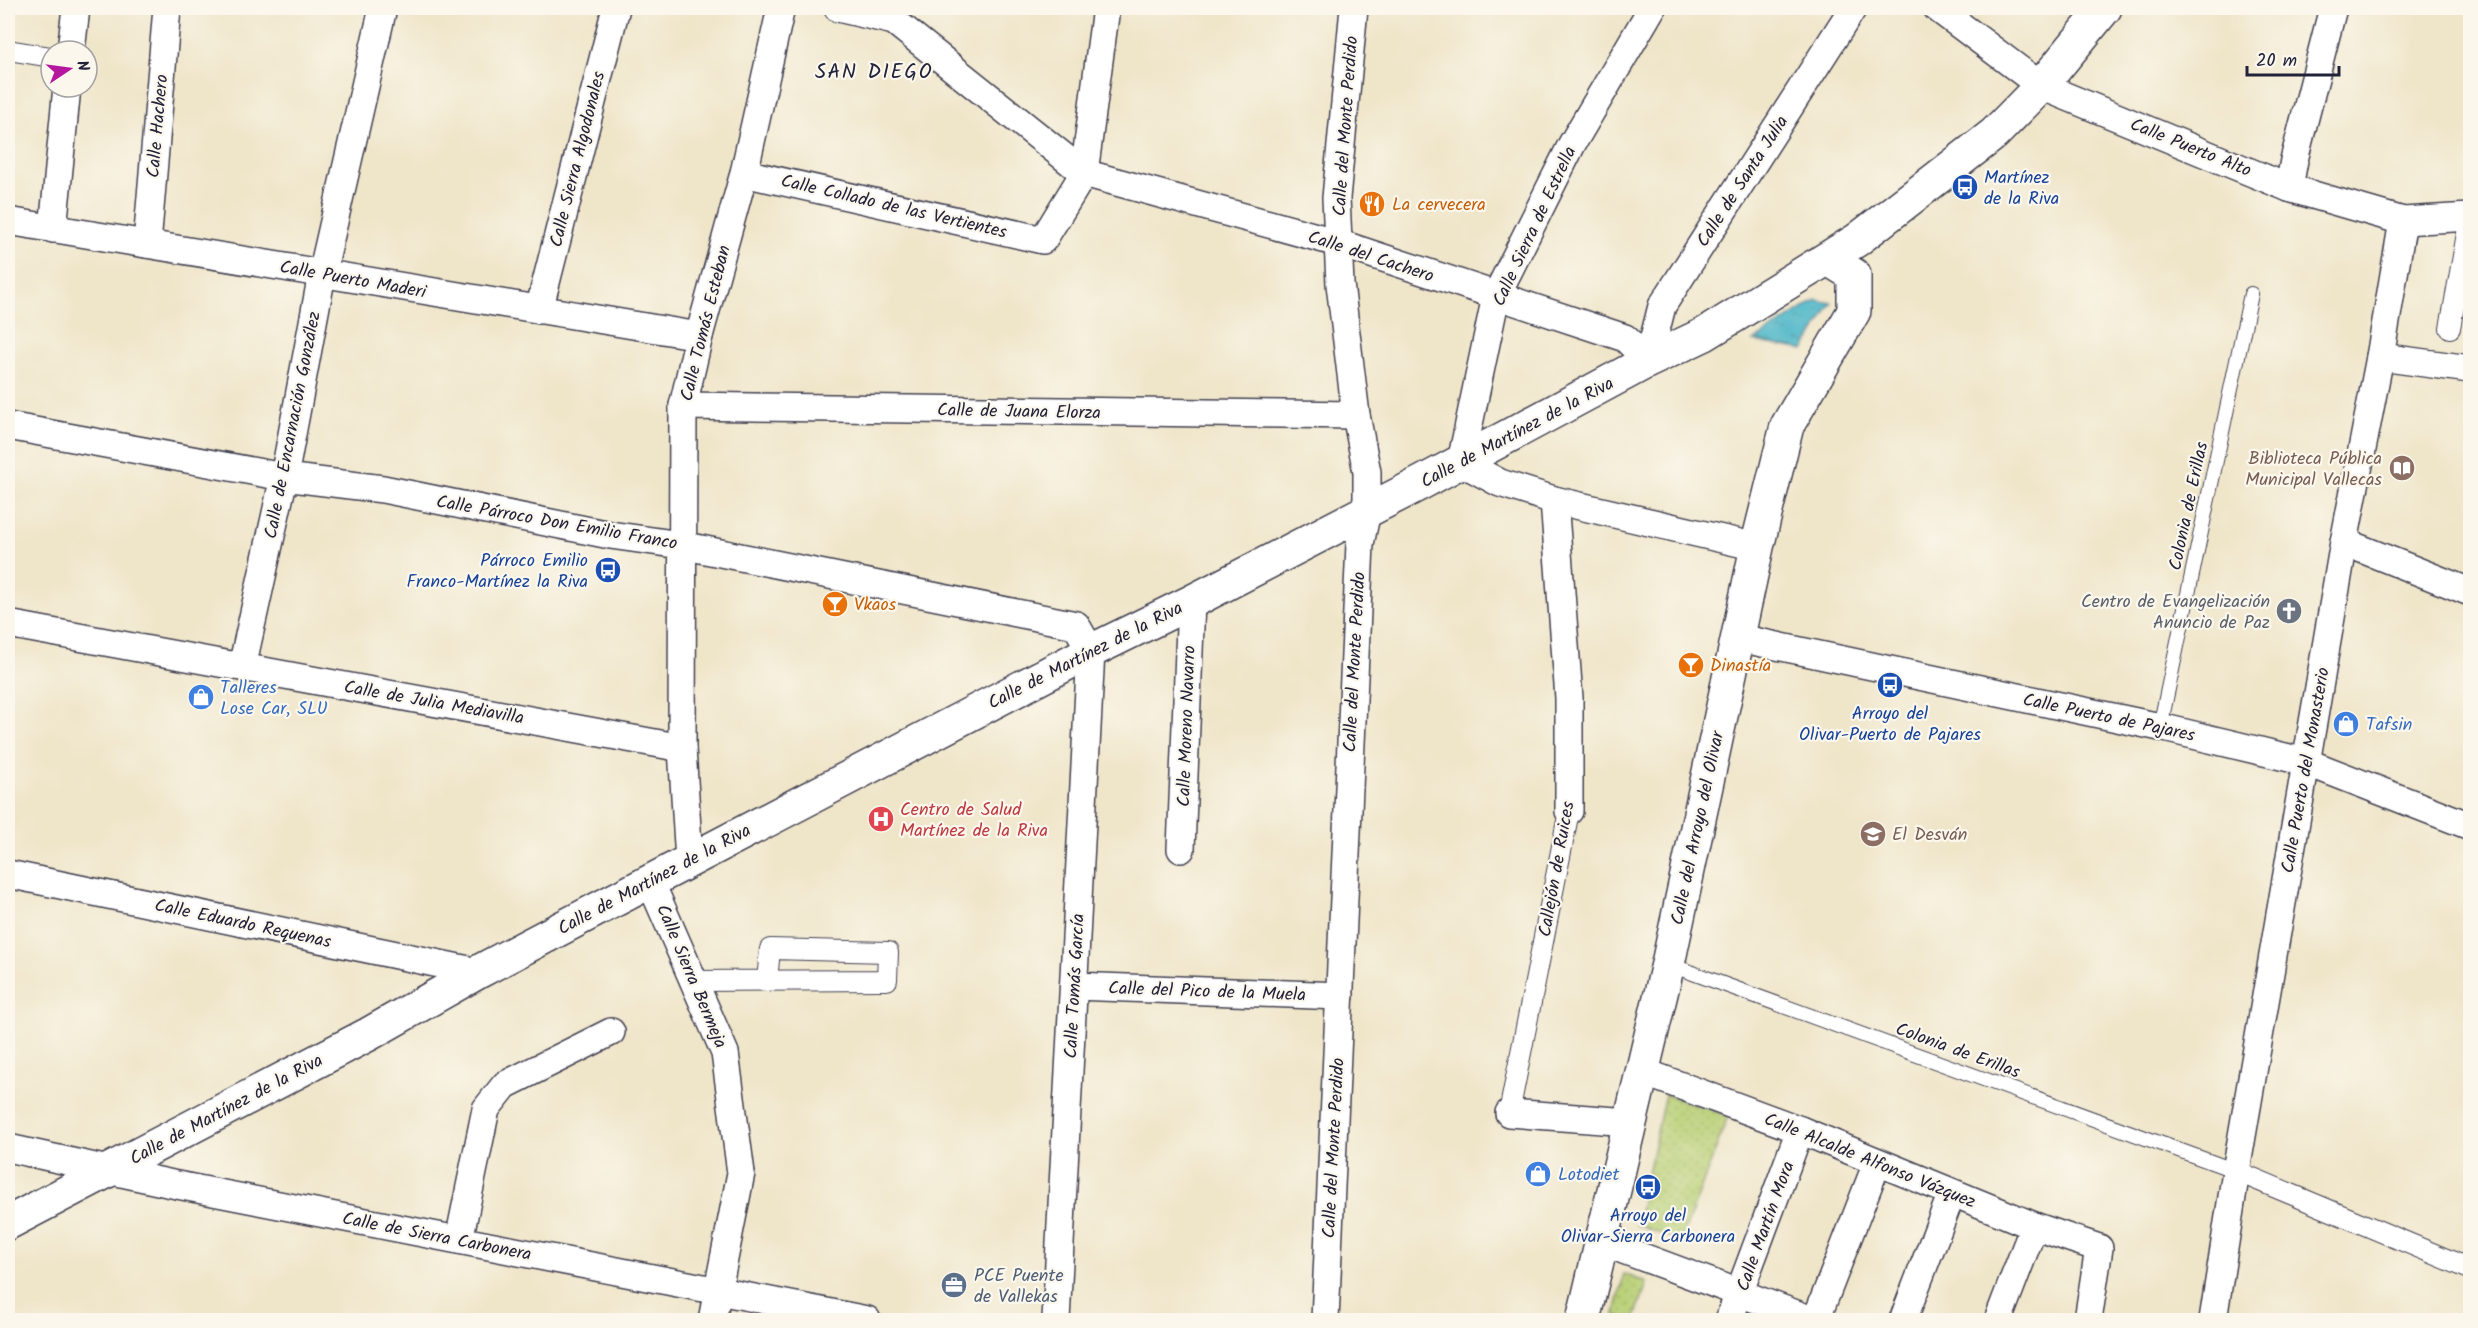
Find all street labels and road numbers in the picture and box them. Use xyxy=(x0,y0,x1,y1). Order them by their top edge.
street label: Calle del Monte Perdido xyxy=(1326,35,1367,217)
street label: Calle Sierra Algodonales xyxy=(543,68,614,250)
street label: Calle Hachero xyxy=(140,73,177,179)
street label: Calle de Santa Julia xyxy=(1690,110,1797,253)
street label: Calle Puerto Alto xyxy=(2125,111,2256,186)
street label: Calle Sierra de Estrella xyxy=(1486,142,1585,311)
street label: Calle Collado de las Vertientes xyxy=(778,167,1010,248)
street label: Calle del Cachero xyxy=(1304,223,1437,291)
street label: Calle Tomás Esteban xyxy=(673,242,740,404)
street label: Calle Puerto Maderi xyxy=(277,253,429,308)
street label: Calle de Encarnación González xyxy=(257,309,330,541)
street label: Calle de Martínez de la Riva xyxy=(1416,370,1620,497)
street label: Calle de Juana Elorza xyxy=(937,397,1101,428)
street label: Colonia de Erillas xyxy=(2162,439,2217,573)
street label: Calle Párroco Don Emilio Franco xyxy=(434,488,680,559)
street label: Calle del Monte Perdido xyxy=(1336,571,1375,753)
street label: Calle de Martínez de la Riva xyxy=(983,594,1188,718)
street label: Calle Moreno Navarro xyxy=(1170,645,1205,807)
street label: Calle Puerto del Monasterio xyxy=(2274,665,2339,875)
street label: Calle de Julia Mediavilla xyxy=(341,673,526,734)
street label: Calle Puerto de Pajares xyxy=(2020,686,2198,751)
street label: Calle del Arroyo del Olivar xyxy=(1664,728,1733,928)
street label: Callejón de Ruices xyxy=(1531,799,1584,939)
street label: Calle de Martínez de la Riva xyxy=(553,817,757,944)
street label: Calle Eduardo Requenas xyxy=(152,892,334,957)
street label: Calle Sierra Bermeja xyxy=(647,900,734,1053)
street label: Calle Tomás García xyxy=(1057,913,1094,1059)
street label: Calle del Pico de la Muela xyxy=(1108,975,1306,1010)
street label: Colonia de Erillas xyxy=(1891,1015,2024,1088)
street label: Calle de Martínez de la Riva xyxy=(125,1047,329,1174)
street label: Calle del Monte Perdido xyxy=(1315,1057,1354,1239)
street label: Calle Alcalde Alfonso Vázquez xyxy=(1759,1106,1980,1217)
street label: Calle Martín Mora xyxy=(1729,1157,1803,1296)
street label: Calle de Sierra Carbonera xyxy=(340,1205,534,1270)

